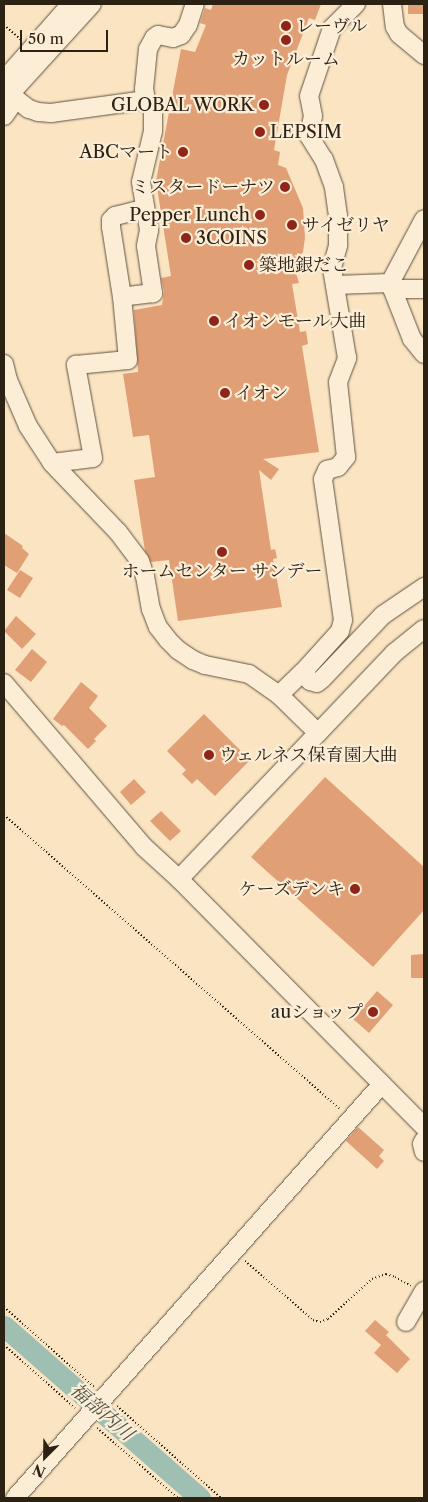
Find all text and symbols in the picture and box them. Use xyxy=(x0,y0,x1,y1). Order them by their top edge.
place label: レーヴル xyxy=(296,15,368,37)
scale bar xyxy=(22,20,110,52)
marker: レーヴル xyxy=(280,20,292,32)
text: 50 m xyxy=(28,29,64,48)
marker: カットルーム xyxy=(280,34,292,46)
place label: カットルーム xyxy=(232,48,340,70)
place label: GLOBAL WORK xyxy=(110,94,254,116)
marker: GLOBAL WORK xyxy=(258,99,270,111)
place label: LEPSIM xyxy=(270,121,342,143)
marker: LEPSIM xyxy=(254,126,266,138)
place label: ABCマート xyxy=(79,141,173,163)
marker: ABCマート xyxy=(177,146,189,158)
place label: ミスタードーナツ xyxy=(131,176,275,198)
marker: ミスタードーナツ xyxy=(279,181,291,193)
place label: Pepper Lunch xyxy=(129,204,250,226)
marker: Pepper Lunch xyxy=(254,209,266,221)
place label: サイゼリヤ xyxy=(302,214,392,236)
marker: サイゼリヤ xyxy=(286,219,298,231)
place label: 3COINS xyxy=(196,227,267,249)
marker: 3COINS xyxy=(180,232,192,244)
place label: 築地銀だこ xyxy=(259,254,349,276)
marker: 築地銀だこ xyxy=(243,259,255,271)
place label: イオンモール大曲 xyxy=(224,310,367,332)
marker: イオンモール大曲 xyxy=(208,315,220,327)
place label: イオン xyxy=(235,382,289,404)
marker: イオン xyxy=(219,387,231,399)
marker: ホームセンター サンデー xyxy=(216,546,228,558)
place label: ホームセンター サンデー xyxy=(121,560,323,582)
place label: ウェルネス保育園大曲 xyxy=(219,744,399,766)
marker: ウェルネス保育園大曲 xyxy=(203,749,215,761)
place label: ケーズデンキ xyxy=(237,878,345,900)
marker: ケーズデンキ xyxy=(349,883,361,895)
place label: auショップ xyxy=(270,1001,363,1023)
marker: auショップ xyxy=(367,1006,379,1018)
water label: 福部内川 xyxy=(66,1378,138,1446)
north arrow xyxy=(20,1432,70,1482)
text: N xyxy=(30,1460,48,1481)

